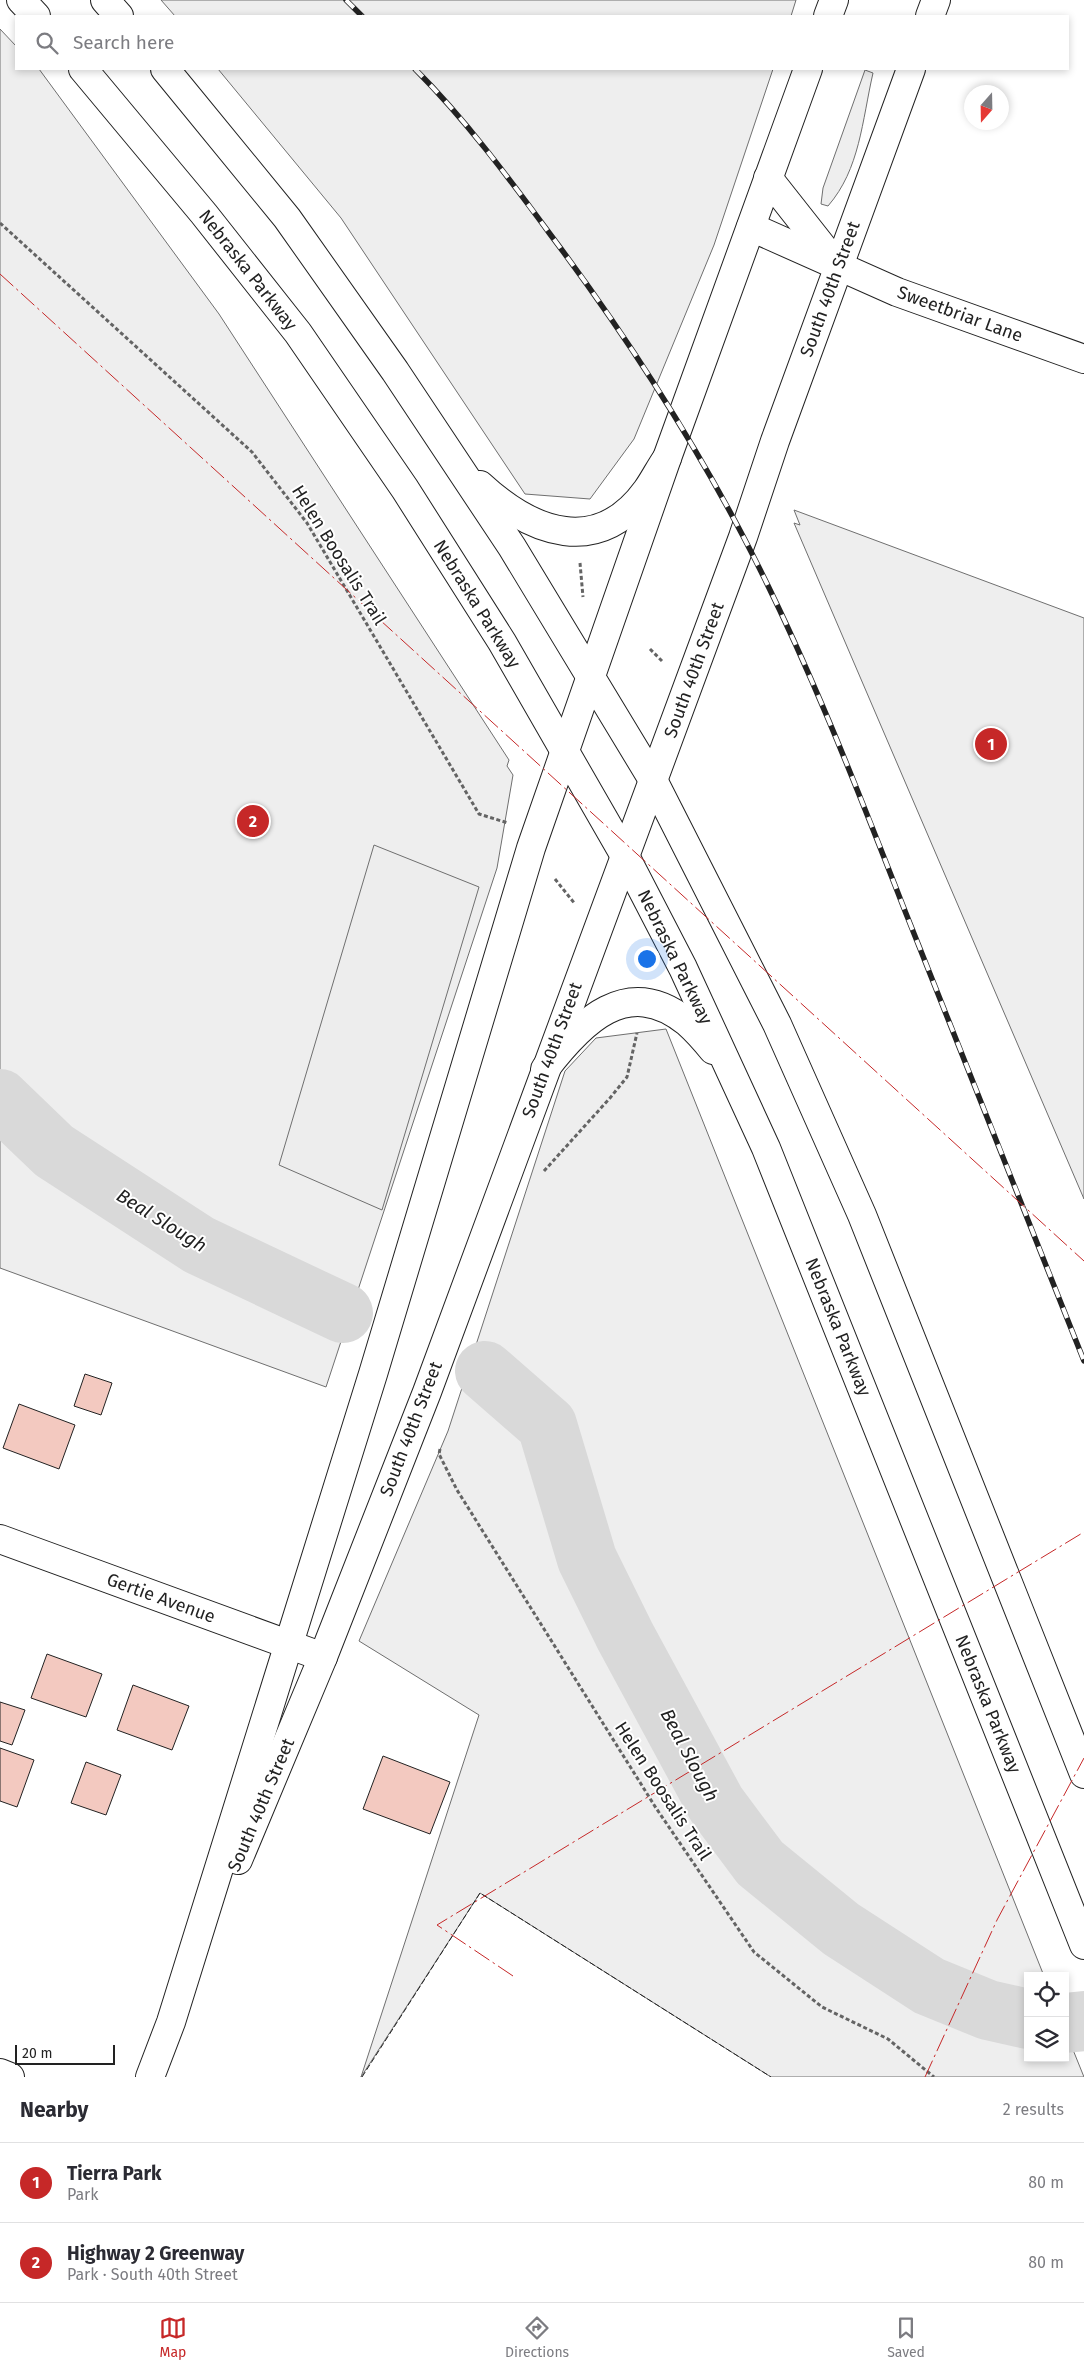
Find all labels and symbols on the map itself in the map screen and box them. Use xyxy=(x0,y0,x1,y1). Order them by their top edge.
north arrow xyxy=(964,85,1009,130)
street label: Nebraska Parkway xyxy=(194,205,302,335)
street label: South 40th Street xyxy=(795,218,865,360)
street label: Sweetbriar Lane xyxy=(894,281,1026,347)
street label: Helen Boosalis Trail xyxy=(287,481,391,629)
street label: Nebraska Parkway xyxy=(429,536,525,672)
street label: South 40th Street xyxy=(659,599,729,741)
pin: 1 xyxy=(975,725,1007,763)
pin: 2 xyxy=(237,802,269,840)
street label: Nebraska Parkway xyxy=(633,886,717,1028)
your location xyxy=(634,946,660,972)
street label: South 40th Street xyxy=(517,979,587,1121)
water label: Beal Slough xyxy=(112,1184,211,1257)
street label: Nebraska Parkway xyxy=(800,1255,876,1399)
street label: South 40th Street xyxy=(375,1358,447,1500)
street label: Gertie Avenue xyxy=(104,1568,218,1628)
street label: Nebraska Parkway xyxy=(950,1632,1026,1776)
water label: Beal Slough xyxy=(655,1705,724,1806)
street label: Helen Boosalis Trail xyxy=(610,1718,716,1864)
street label: South 40th Street xyxy=(223,1734,299,1875)
scale bar xyxy=(15,2042,115,2065)

